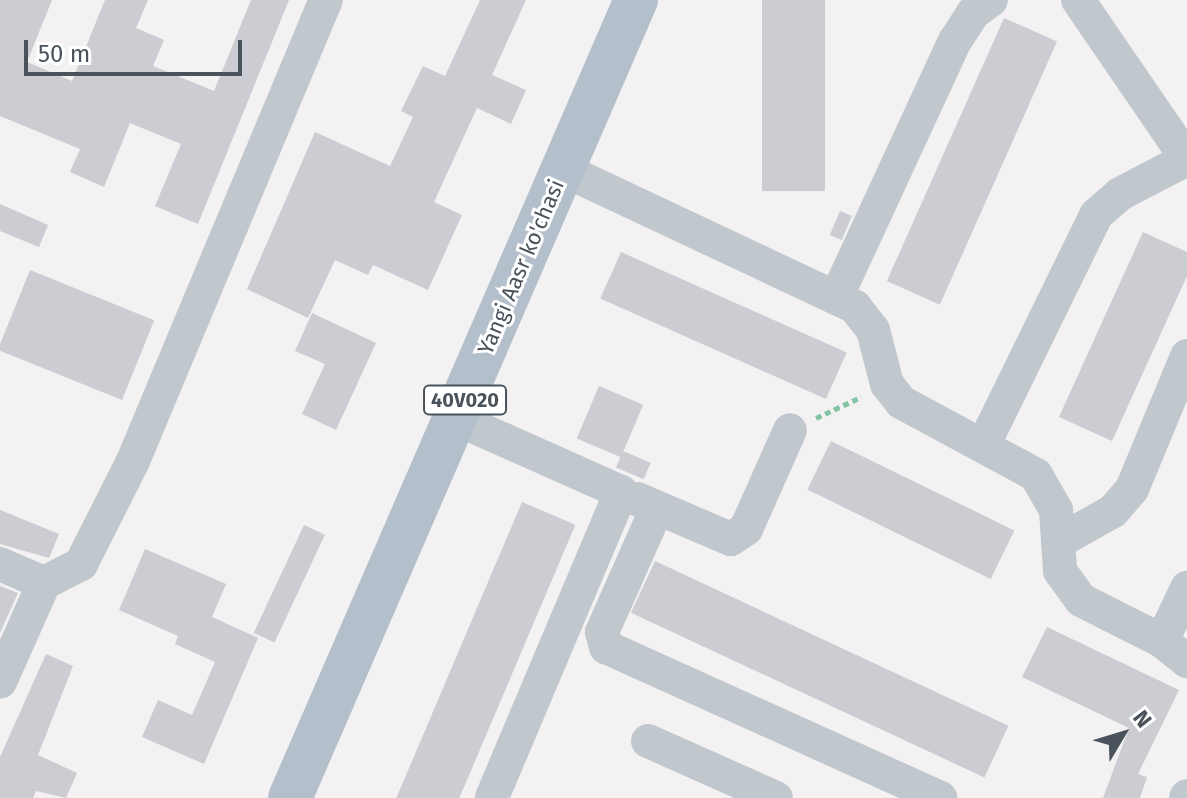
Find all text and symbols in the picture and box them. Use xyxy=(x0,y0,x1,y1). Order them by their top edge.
scale bar xyxy=(28,24,246,74)
text: 50 m xyxy=(38,40,90,68)
street label: Yangi Aasr ko'chasi xyxy=(472,176,570,358)
road number: 40V020 xyxy=(423,384,507,416)
north arrow xyxy=(1083,694,1163,774)
text: N xyxy=(1127,705,1157,733)

